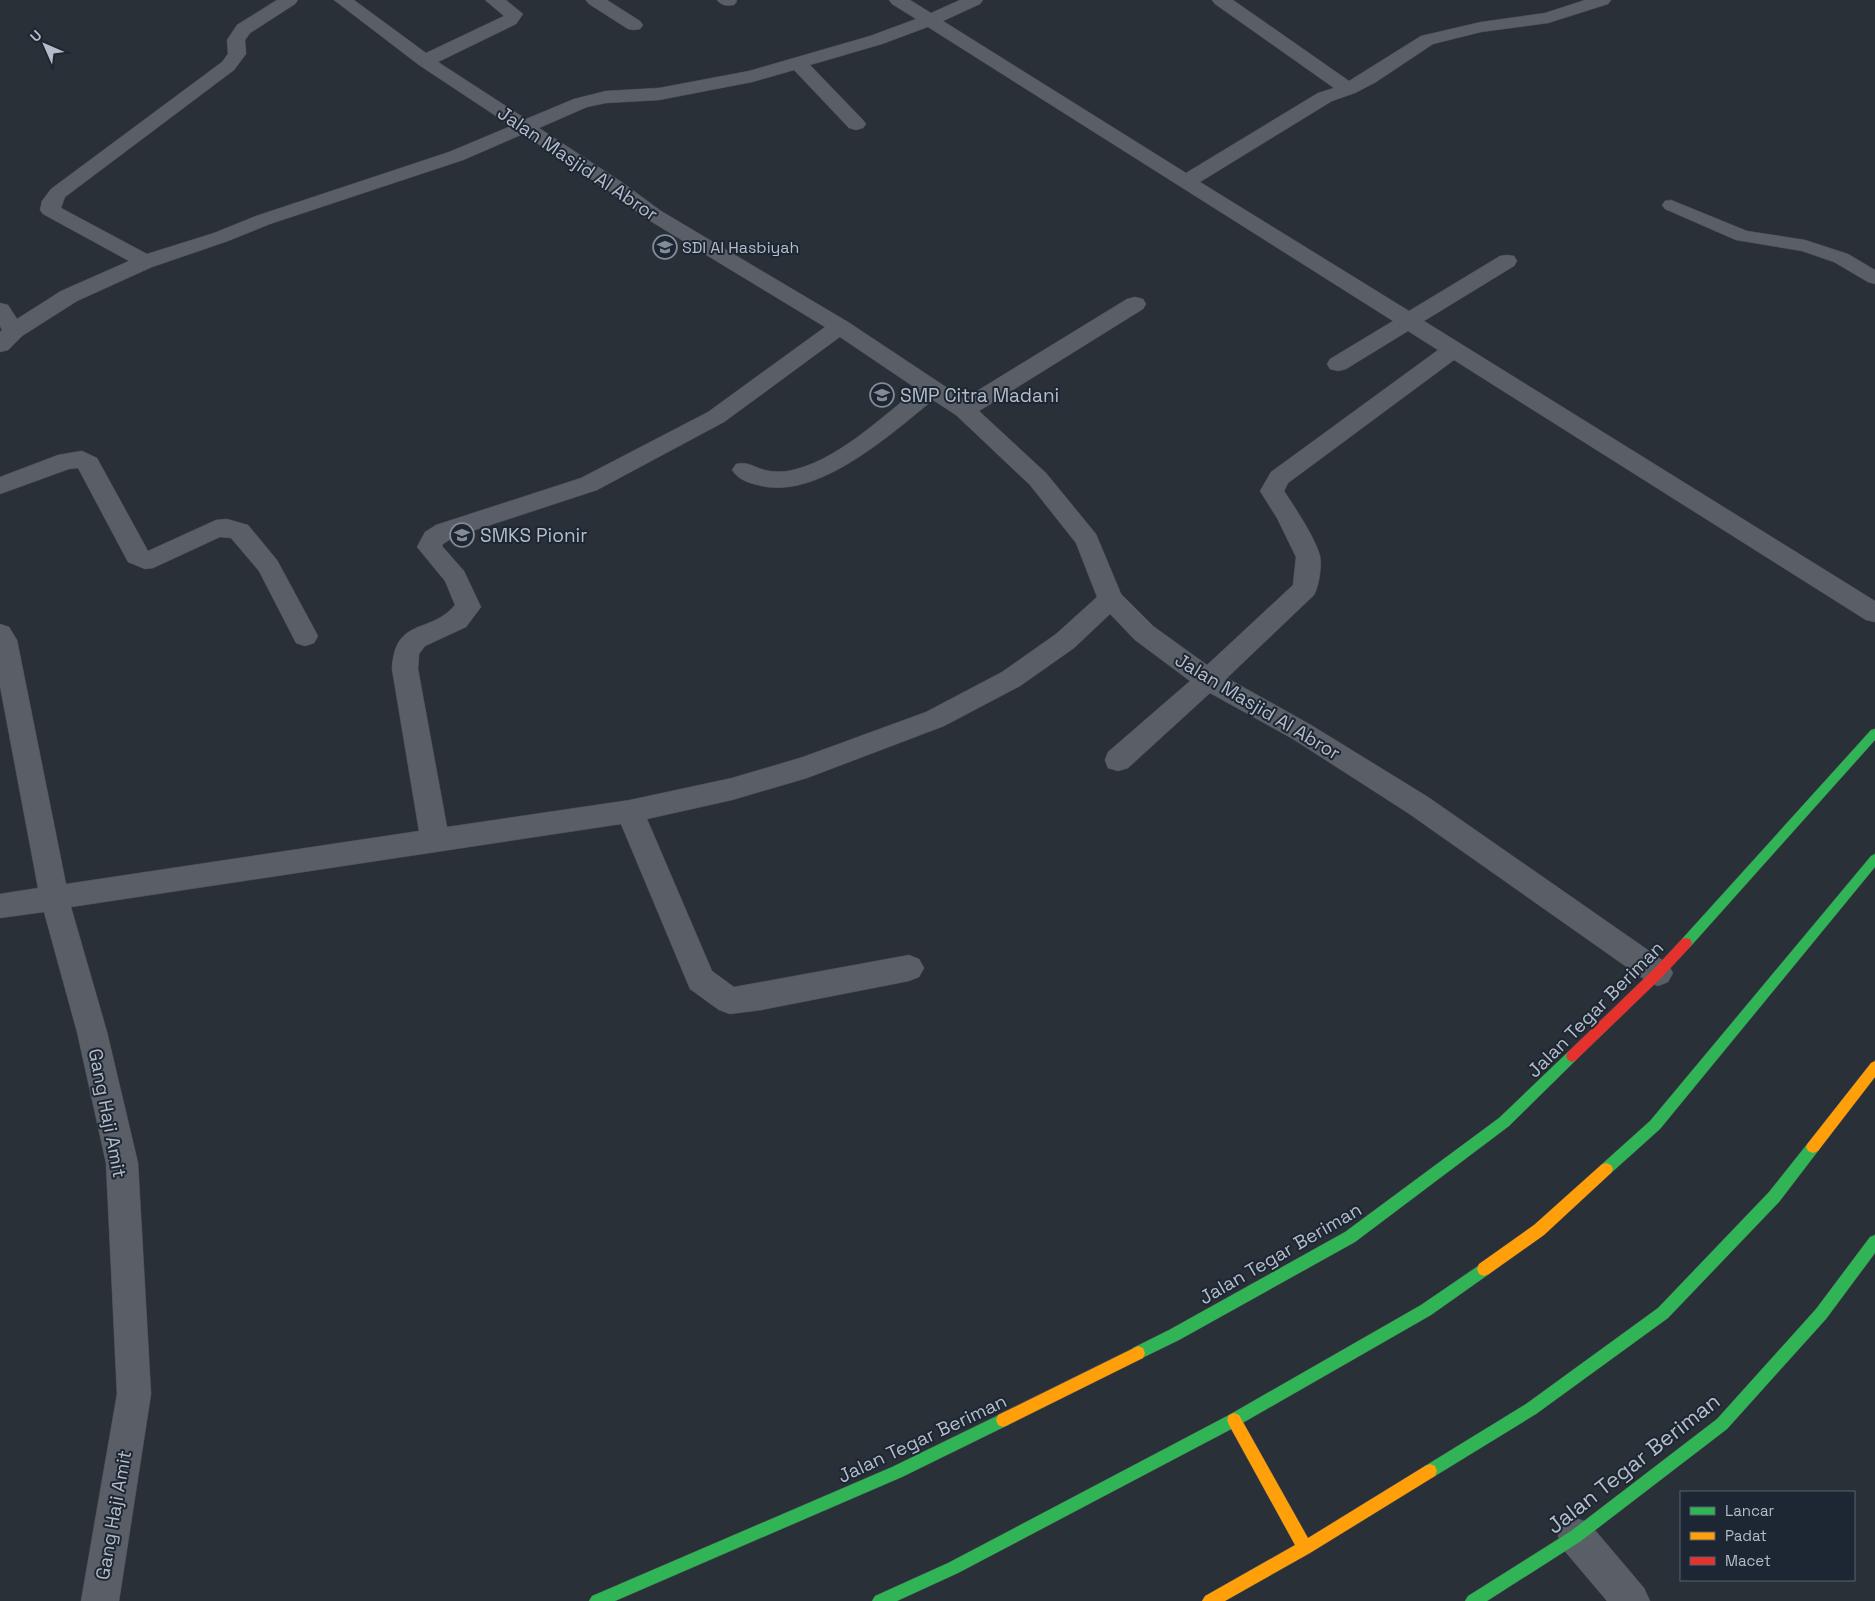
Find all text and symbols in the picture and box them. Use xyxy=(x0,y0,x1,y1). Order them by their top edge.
north arrow xyxy=(20,20,70,70)
text: U xyxy=(26,26,46,46)
street label: Jalan Masjid Al Abror xyxy=(493,100,663,226)
school or university icon: SDI Al Hasbiyah xyxy=(652,234,678,260)
place label: SDI Al Hasbiyah xyxy=(682,237,799,258)
school or university icon: SMP Citra Madani xyxy=(869,382,895,408)
place label: SMP Citra Madani xyxy=(900,383,1059,408)
school or university icon: SMKS Pionir xyxy=(449,522,475,548)
place label: SMKS Pionir xyxy=(480,523,587,548)
street label: Jalan Masjid Al Abror xyxy=(1170,647,1345,766)
street label: Jalan Tegar Beriman xyxy=(1522,936,1669,1083)
street label: Gang Haji Amit xyxy=(83,1046,132,1180)
street label: Jalan Tegar Beriman xyxy=(1195,1197,1366,1310)
street label: Jalan Tegar Beriman xyxy=(1541,1387,1725,1539)
street label: Jalan Tegar Beriman xyxy=(834,1388,1011,1489)
street label: Gang Haji Amit xyxy=(90,1448,137,1582)
legend xyxy=(1680,1491,1855,1581)
text: Lancar xyxy=(1725,1501,1775,1520)
text: Padat xyxy=(1725,1526,1767,1545)
text: Macet xyxy=(1725,1551,1771,1570)

